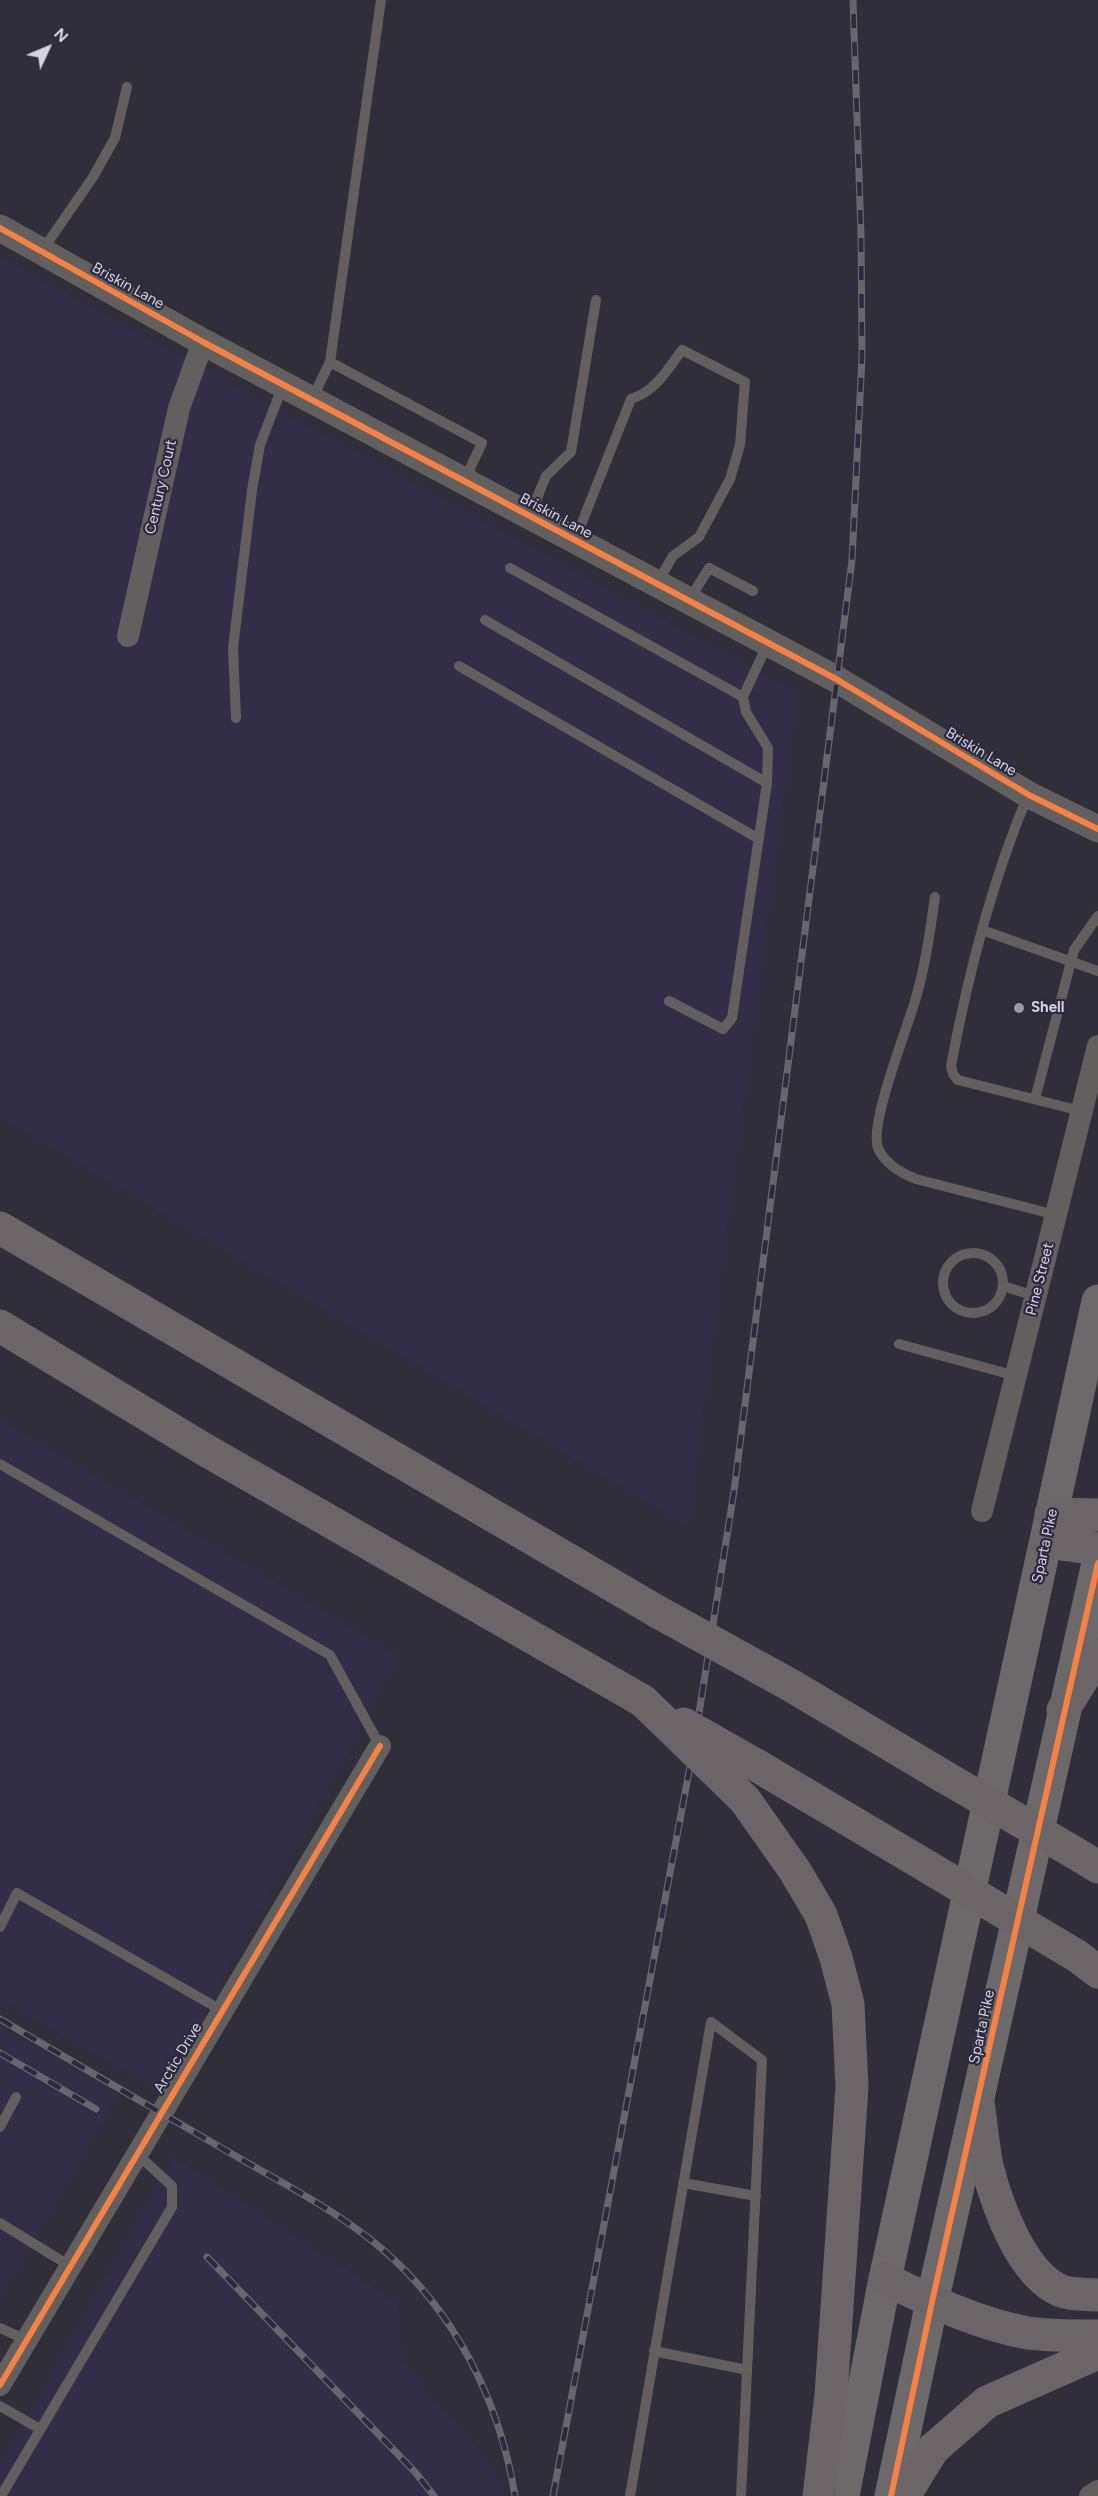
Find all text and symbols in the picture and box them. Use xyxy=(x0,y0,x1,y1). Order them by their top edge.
north arrow xyxy=(18,18,78,78)
text: N xyxy=(50,24,72,46)
street label: Briskin Lane xyxy=(89,259,167,313)
street label: Century Court xyxy=(141,438,181,536)
street label: Briskin Lane xyxy=(517,489,595,543)
street label: Briskin Lane xyxy=(942,724,1020,780)
place label: Shell xyxy=(1031,999,1064,1017)
marker: Shell xyxy=(1012,1001,1026,1015)
street label: Pine Street xyxy=(1022,1241,1058,1317)
street label: Sparta Pike xyxy=(1028,1507,1062,1585)
street label: Sparta Pike xyxy=(965,1988,999,2066)
street label: Arctic Drive xyxy=(150,2020,206,2096)

